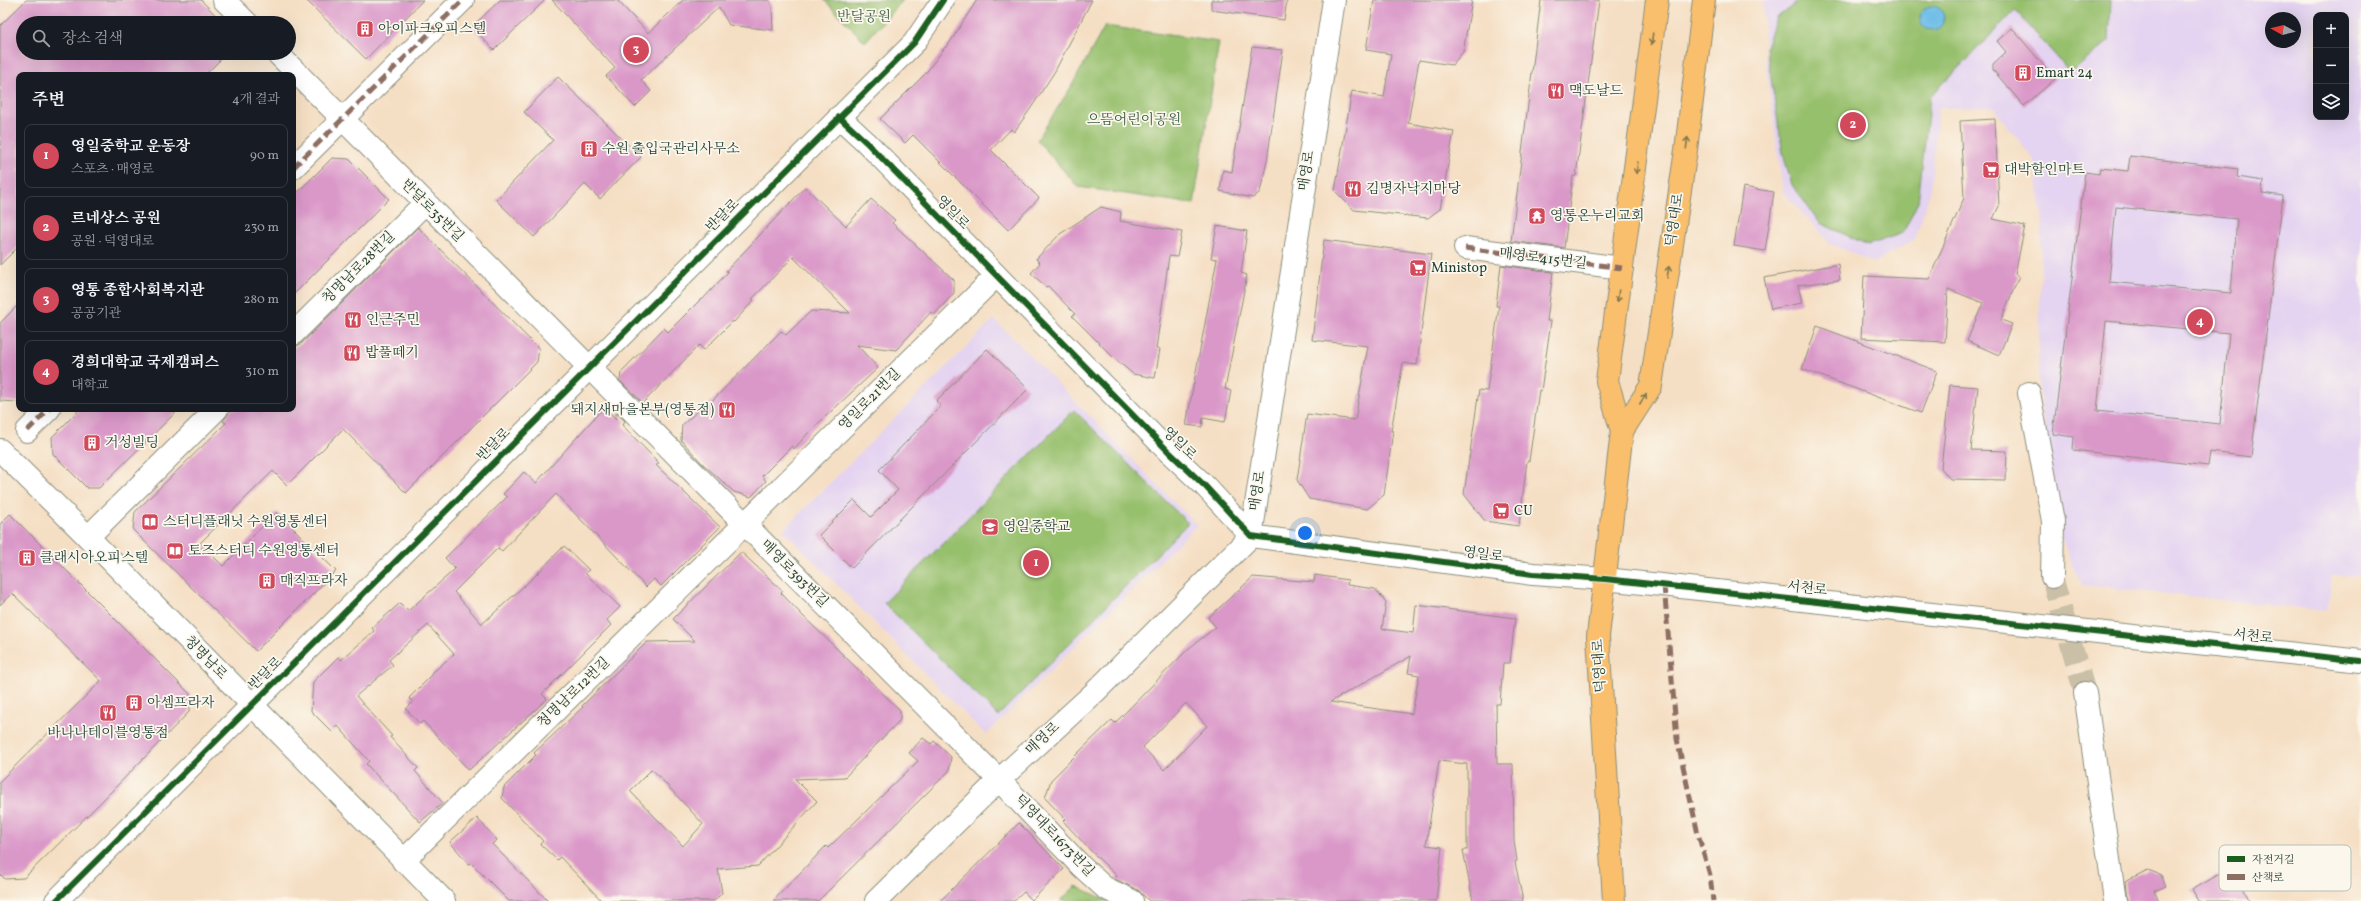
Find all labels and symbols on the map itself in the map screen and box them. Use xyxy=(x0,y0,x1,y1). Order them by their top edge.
park label: 반달공원 xyxy=(837,8,891,27)
north arrow xyxy=(2265,12,2301,48)
building icon: 아이파크오피스텔 xyxy=(355,19,375,39)
place label: 아이파크오피스텔 xyxy=(378,20,486,39)
one-way arrow xyxy=(1649,32,1656,45)
pin: 3 xyxy=(623,35,649,65)
building icon: Emart 24 xyxy=(2013,63,2033,83)
place label: Emart 24 xyxy=(2036,64,2093,83)
restaurant icon: 맥도날드 xyxy=(1546,81,1566,101)
place label: 맥도날드 xyxy=(1569,82,1624,101)
pin: 2 xyxy=(1840,110,1866,140)
park label: 으뜸어린이공원 xyxy=(1087,111,1181,130)
one-way arrow xyxy=(1683,137,1691,150)
building icon: 수원 출입국관리사무소 xyxy=(579,139,599,159)
place label: 수원 출입국관리사무소 xyxy=(602,140,741,159)
street label: 매영로 xyxy=(1294,149,1320,193)
supermarket icon: 대박할인마트 xyxy=(1981,160,2001,180)
one-way arrow xyxy=(1633,161,1641,174)
place label: 대박할인마트 xyxy=(2004,161,2086,180)
street label: 반달로35번길 xyxy=(396,175,468,247)
restaurant icon: 김명자낙지마당 xyxy=(1343,179,1363,199)
place label: 김명자낙지마당 xyxy=(1366,180,1461,199)
street label: 덕영대로 xyxy=(1661,191,1689,248)
street label: 영일로 xyxy=(931,192,973,235)
street label: 반달로 xyxy=(702,195,744,237)
temple icon: 영통온누리교회 xyxy=(1527,206,1547,226)
place label: 영통온누리교회 xyxy=(1550,207,1645,226)
street label: 청명남로28번길 xyxy=(318,227,400,309)
street label: 매영로415번길 xyxy=(1498,244,1588,274)
supermarket icon: Ministop xyxy=(1408,258,1428,278)
place label: Ministop xyxy=(1431,259,1487,278)
one-way arrow xyxy=(1664,266,1672,279)
one-way arrow xyxy=(1614,289,1622,302)
pin: 4 xyxy=(2187,307,2213,337)
restaurant icon: 인근주민 xyxy=(343,310,363,330)
place label: 인근주민 xyxy=(366,311,420,330)
restaurant icon: 밥풀떼기 xyxy=(342,343,362,363)
place label: 밥풀떼기 xyxy=(365,344,419,363)
street label: 영일로21번길 xyxy=(835,365,905,435)
one-way arrow xyxy=(1639,393,1647,404)
restaurant icon: 돼지새마을본부(영통점) xyxy=(717,400,737,420)
place label: 돼지새마을본부(영통점) xyxy=(571,401,714,420)
street label: 영일로 xyxy=(1158,423,1201,465)
street label: 반달로 xyxy=(473,424,515,466)
building icon: 거성빌딩 xyxy=(82,433,102,453)
place label: 거성빌딩 xyxy=(105,434,159,453)
street label: 매영로 xyxy=(1245,469,1271,513)
supermarket icon: CU xyxy=(1491,501,1511,521)
place label: CU xyxy=(1514,502,1533,521)
library icon: 스터디플래닛 수원영통센터 xyxy=(140,512,160,532)
place label: 스터디플래닛 수원영통센터 xyxy=(163,513,328,532)
school or university icon: 영일중학교 xyxy=(980,517,1000,537)
place label: 영일중학교 xyxy=(1003,518,1071,537)
your location xyxy=(1295,523,1315,543)
street label: 매영로393번길 xyxy=(756,536,832,612)
library icon: 토즈스터디 수원영통센터 xyxy=(165,541,185,561)
place label: 토즈스터디 수원영통센터 xyxy=(188,542,340,561)
street label: 영일로 xyxy=(1462,543,1505,567)
building icon: 클래시아오피스텔 xyxy=(17,548,37,568)
pin: 1 xyxy=(1023,548,1049,578)
place label: 클래시아오피스텔 xyxy=(40,549,148,568)
building icon: 매직프라자 xyxy=(257,571,277,591)
place label: 매직프라자 xyxy=(280,572,348,591)
street label: 서천로 xyxy=(1786,577,1829,601)
street label: 서천로 xyxy=(2232,625,2275,649)
street label: 청명남로 xyxy=(179,632,231,684)
street label: 덕영대로 xyxy=(1589,638,1611,694)
street label: 반달로 xyxy=(245,653,288,695)
street label: 청명남로12번길 xyxy=(534,653,614,733)
building icon: 아셈프라자 xyxy=(124,693,144,713)
place label: 아셈프라자 xyxy=(147,694,215,713)
restaurant icon: 바나나테이블영통점 xyxy=(98,703,118,723)
street label: 매영로 xyxy=(1022,718,1065,760)
place label: 바나나테이블영통점 xyxy=(47,724,169,743)
street label: 덕영대로1673번길 xyxy=(1010,791,1098,881)
legend xyxy=(2219,845,2351,891)
text: 자전거길 xyxy=(2252,853,2295,868)
text: 산책로 xyxy=(2252,871,2284,886)

